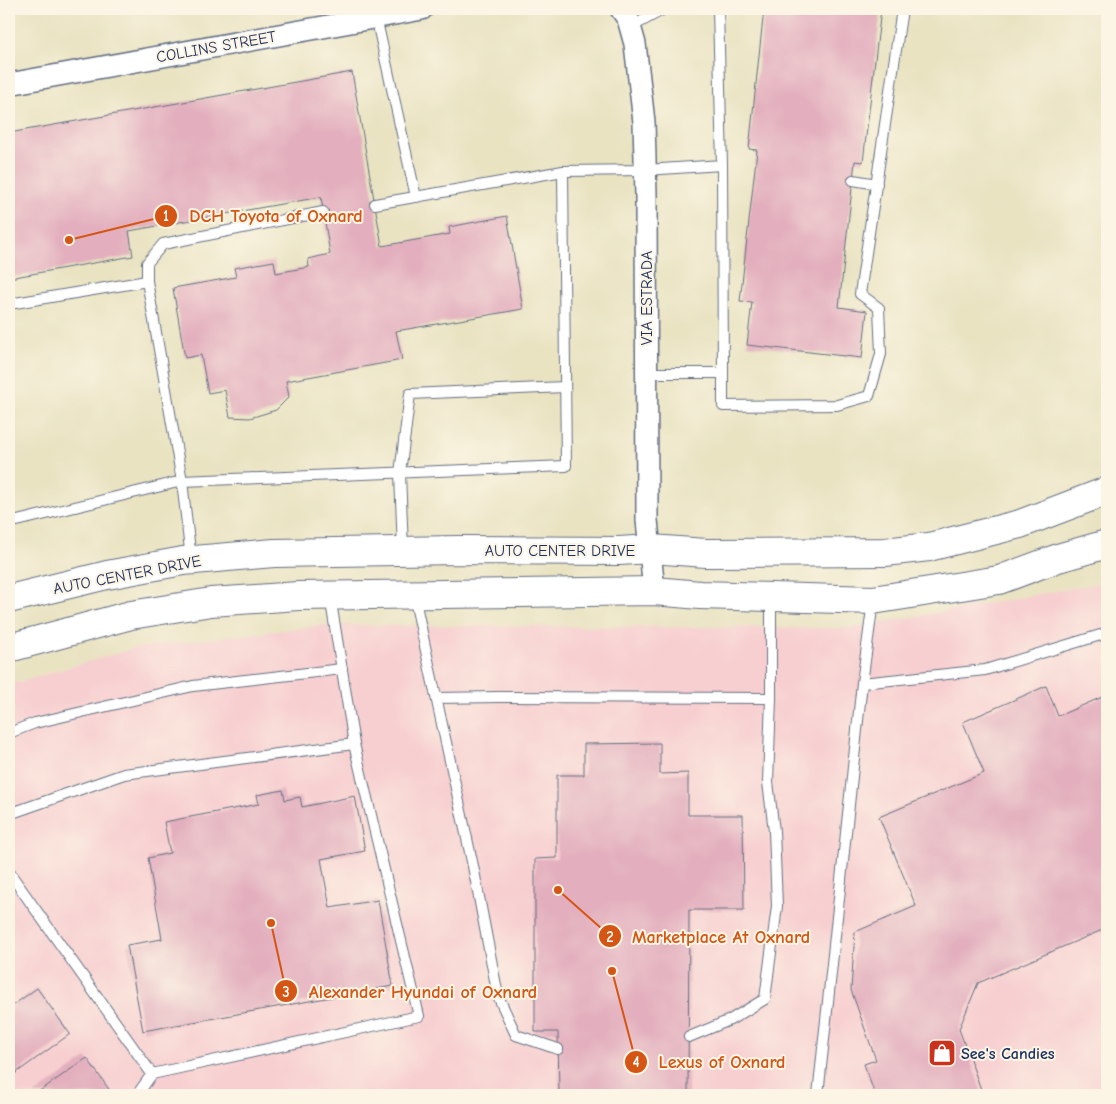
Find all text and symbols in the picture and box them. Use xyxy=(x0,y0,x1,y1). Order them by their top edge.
street label: COLLINS STREET xyxy=(155,27,278,66)
callout: DCH Toyota of Oxnard xyxy=(154,200,372,233)
text: DCH Toyota of Oxnard xyxy=(189,206,363,227)
text: 1 xyxy=(163,207,169,225)
street label: VIA ESTRADA xyxy=(638,251,656,345)
street label: AUTO CENTER DRIVE xyxy=(485,542,636,560)
street label: AUTO CENTER DRIVE xyxy=(52,552,203,598)
callout: Marketplace At Oxnard xyxy=(597,920,820,953)
text: Marketplace At Oxnard xyxy=(632,927,810,948)
text: 2 xyxy=(606,928,614,946)
callout: Alexander Hyundai of Oxnard xyxy=(274,975,547,1008)
text: Alexander Hyundai of Oxnard xyxy=(309,982,537,1003)
text: 3 xyxy=(282,983,290,1001)
shop icon: See's Candies xyxy=(927,1038,957,1068)
place label: See's Candies xyxy=(961,1045,1055,1063)
callout: Lexus of Oxnard xyxy=(624,1046,796,1079)
text: Lexus of Oxnard xyxy=(658,1052,786,1073)
text: 4 xyxy=(632,1053,640,1071)

